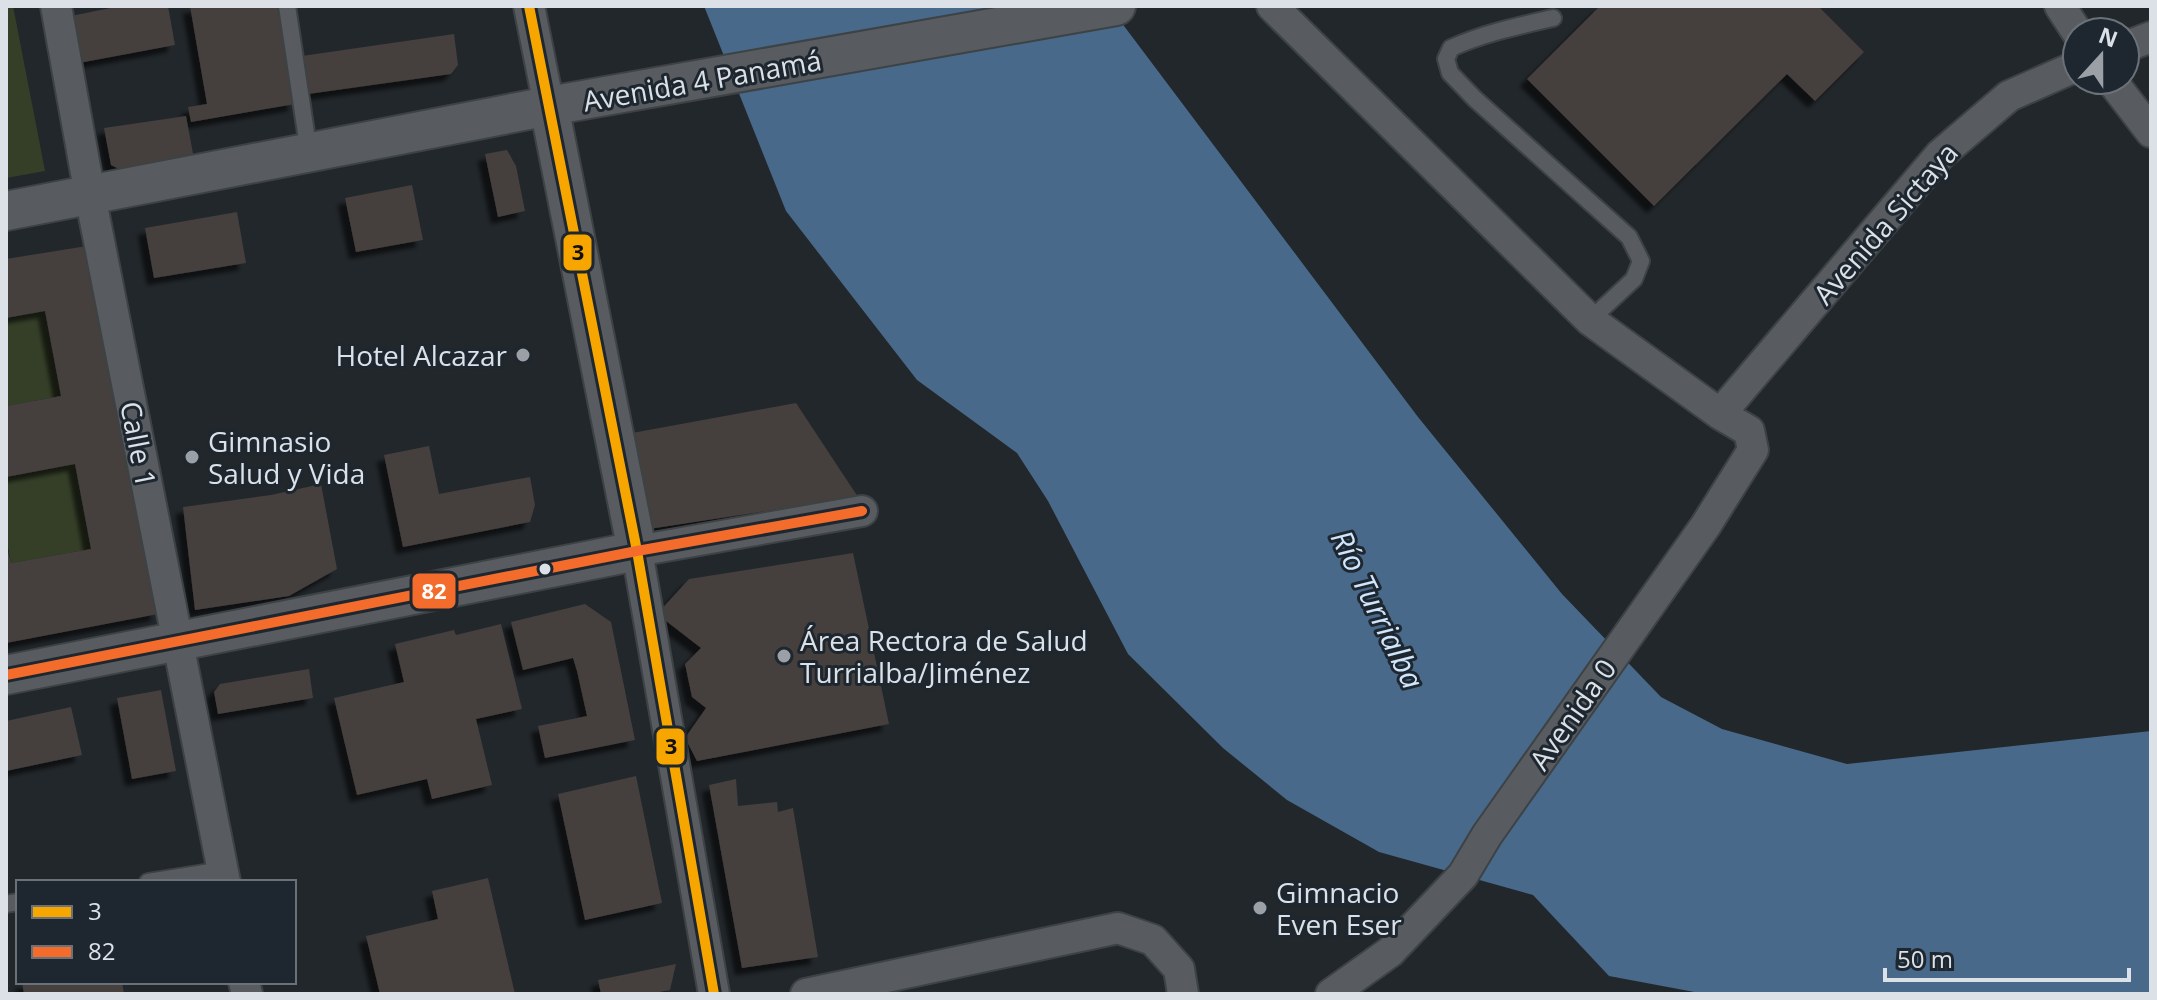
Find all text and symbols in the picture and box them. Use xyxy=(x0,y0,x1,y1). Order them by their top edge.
north arrow xyxy=(2061,16,2141,96)
text: N xyxy=(2095,19,2122,54)
street label: Avenida 4 Panamá xyxy=(580,40,824,120)
street label: Avenida Sictaya xyxy=(1804,134,1966,312)
line badge: 3 xyxy=(562,233,593,272)
text: 3 xyxy=(572,236,584,266)
place label: Hotel Alcazar xyxy=(336,336,508,374)
marker: Hotel Alcazar xyxy=(514,346,532,364)
street label: Calle 1 xyxy=(112,398,166,490)
place label: Gimnasio Salud y Vida xyxy=(208,422,365,492)
marker: Gimnasio Salud y Vida xyxy=(183,448,201,466)
water label: Río Turrialba xyxy=(1322,523,1434,695)
unlabelled marker xyxy=(537,561,553,577)
line badge: 82 xyxy=(411,572,457,610)
text: 82 xyxy=(421,575,447,605)
place label: Área Rectora de Salud Turrialba/Jiménez xyxy=(800,621,1088,691)
marker: Área Rectora de Salud Turrialba/Jiménez xyxy=(775,647,793,665)
street label: Avenida 0 xyxy=(1520,651,1624,777)
line badge: 3 xyxy=(655,727,686,766)
text: 3 xyxy=(665,730,677,760)
place label: Gimnacio Even Eser xyxy=(1276,873,1402,943)
legend xyxy=(16,880,296,984)
text: 3 xyxy=(88,894,102,927)
marker: Gimnacio Even Eser xyxy=(1251,899,1269,917)
scale bar xyxy=(1885,932,2129,982)
text: 82 xyxy=(88,934,115,967)
text: 50 m xyxy=(1897,942,1953,975)

